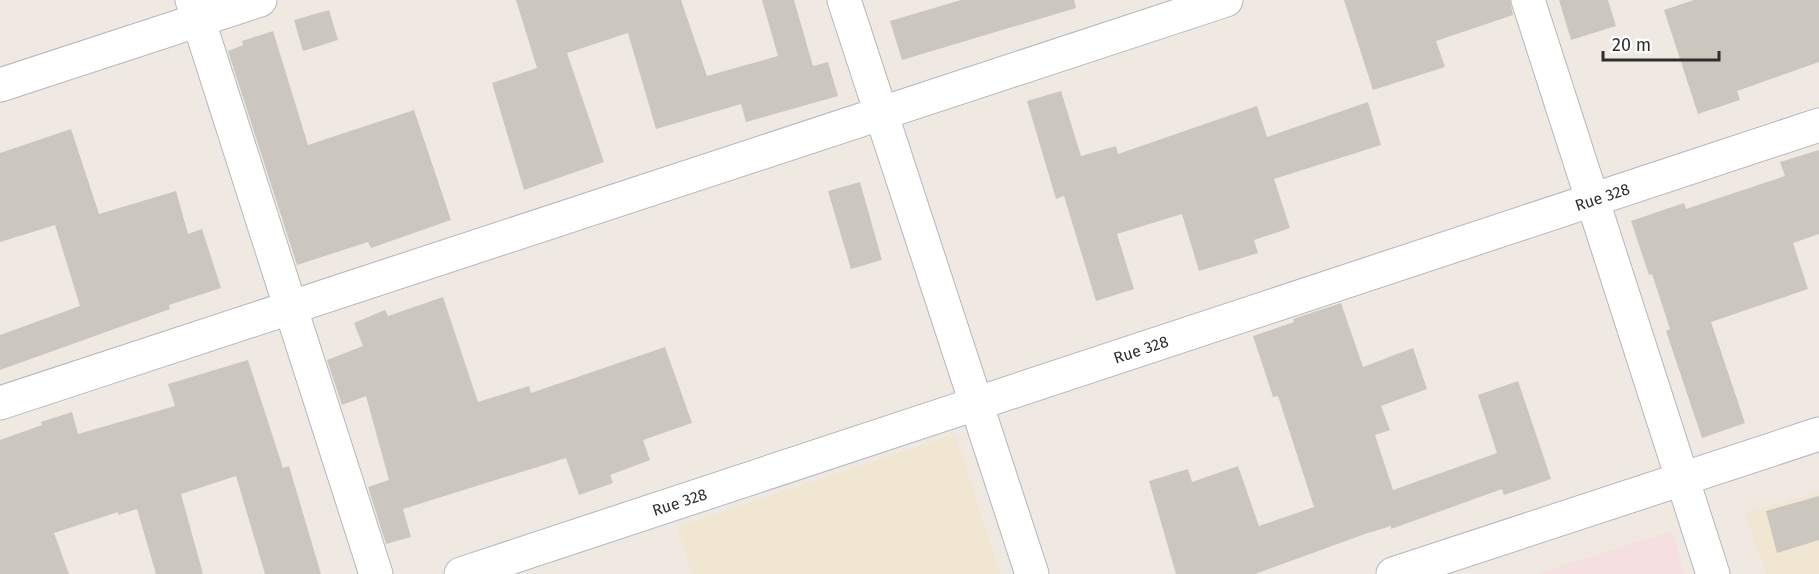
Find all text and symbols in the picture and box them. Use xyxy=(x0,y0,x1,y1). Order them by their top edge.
scale bar xyxy=(1603,24,1718,62)
text: 20 m xyxy=(1612,34,1651,56)
street label: Rue 328 xyxy=(1573,179,1632,215)
street label: Rue 328 xyxy=(1111,332,1171,368)
street label: Rue 328 xyxy=(650,484,710,520)

